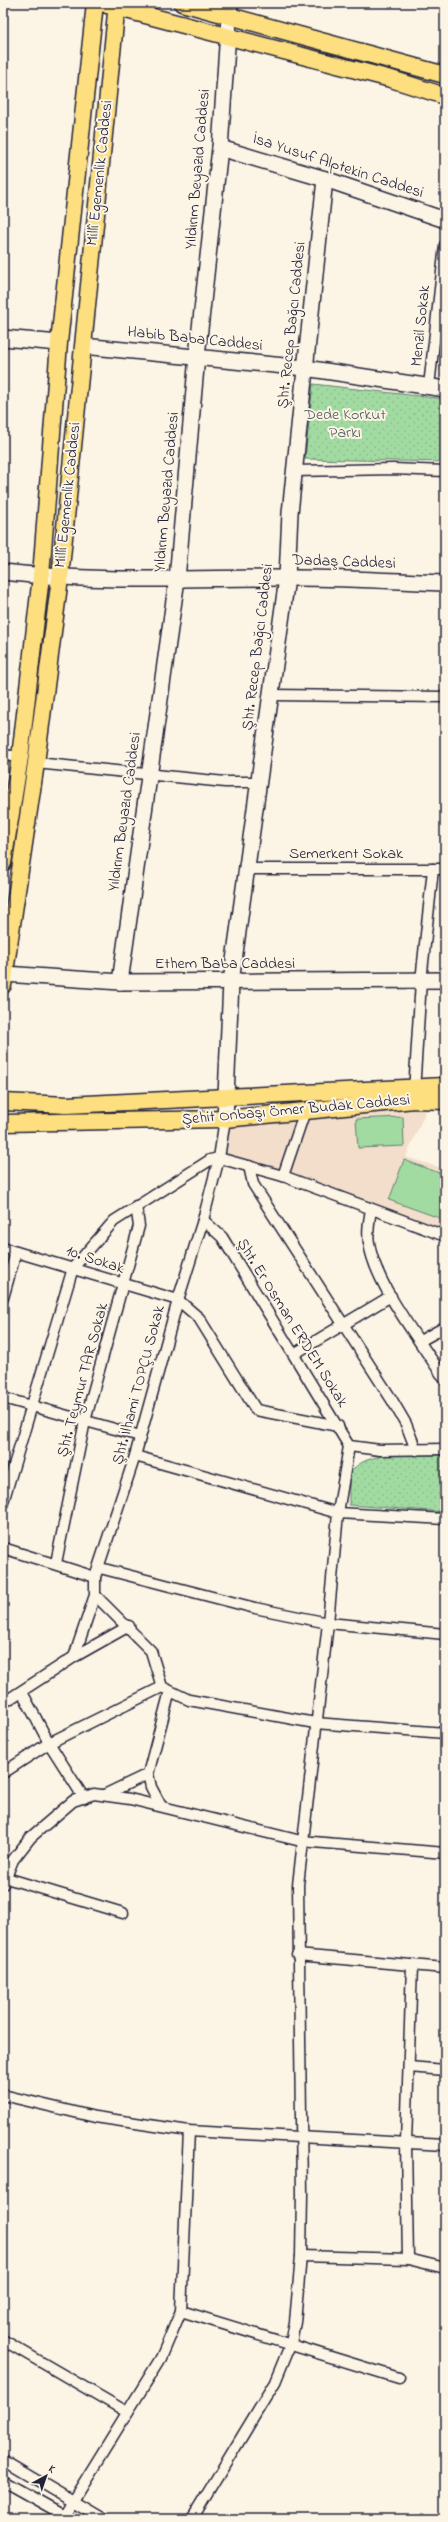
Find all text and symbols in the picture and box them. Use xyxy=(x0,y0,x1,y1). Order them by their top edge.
street label: Yıldırım Beyazıd Caddesi xyxy=(179,88,217,250)
street label: Millî Egemenlik Caddesi xyxy=(80,99,120,247)
street label: İsa Yusuf Alptekin Caddesi xyxy=(249,127,427,205)
street label: Şht. Recep Bağcı Caddesi xyxy=(271,240,313,410)
street label: Menzil Sokak xyxy=(405,283,437,368)
street label: Habib Baba Caddesi xyxy=(126,320,264,358)
park label: Dede Korkut Parkı xyxy=(303,403,386,445)
street label: Yıldırım Beyazıd Caddesi xyxy=(148,411,186,573)
street label: Millî Egemenlik Caddesi xyxy=(48,421,88,569)
street label: Dadaş Caddesi xyxy=(291,548,396,576)
street label: Şht. Recep Bağcı Caddesi xyxy=(236,562,280,732)
street label: Yıldırım Beyazıd Caddesi xyxy=(102,731,148,893)
street label: Semerkent Sokak xyxy=(289,842,404,866)
street label: Ethem Baba Caddesi xyxy=(155,952,295,976)
street label: Şehit Onbaşı Ömer Budak Caddesi xyxy=(181,1088,411,1132)
street label: Şht. Er Osman ERDEM Sokak xyxy=(230,1234,354,1413)
street label: 10. Sokak xyxy=(63,1239,128,1281)
street label: Şht. Teymur TAR Sokak xyxy=(51,1299,115,1460)
street label: Şht. İlhami TOPÇU Sokak xyxy=(106,1302,172,1467)
north arrow xyxy=(26,2456,66,2496)
text: K xyxy=(45,2461,59,2477)

